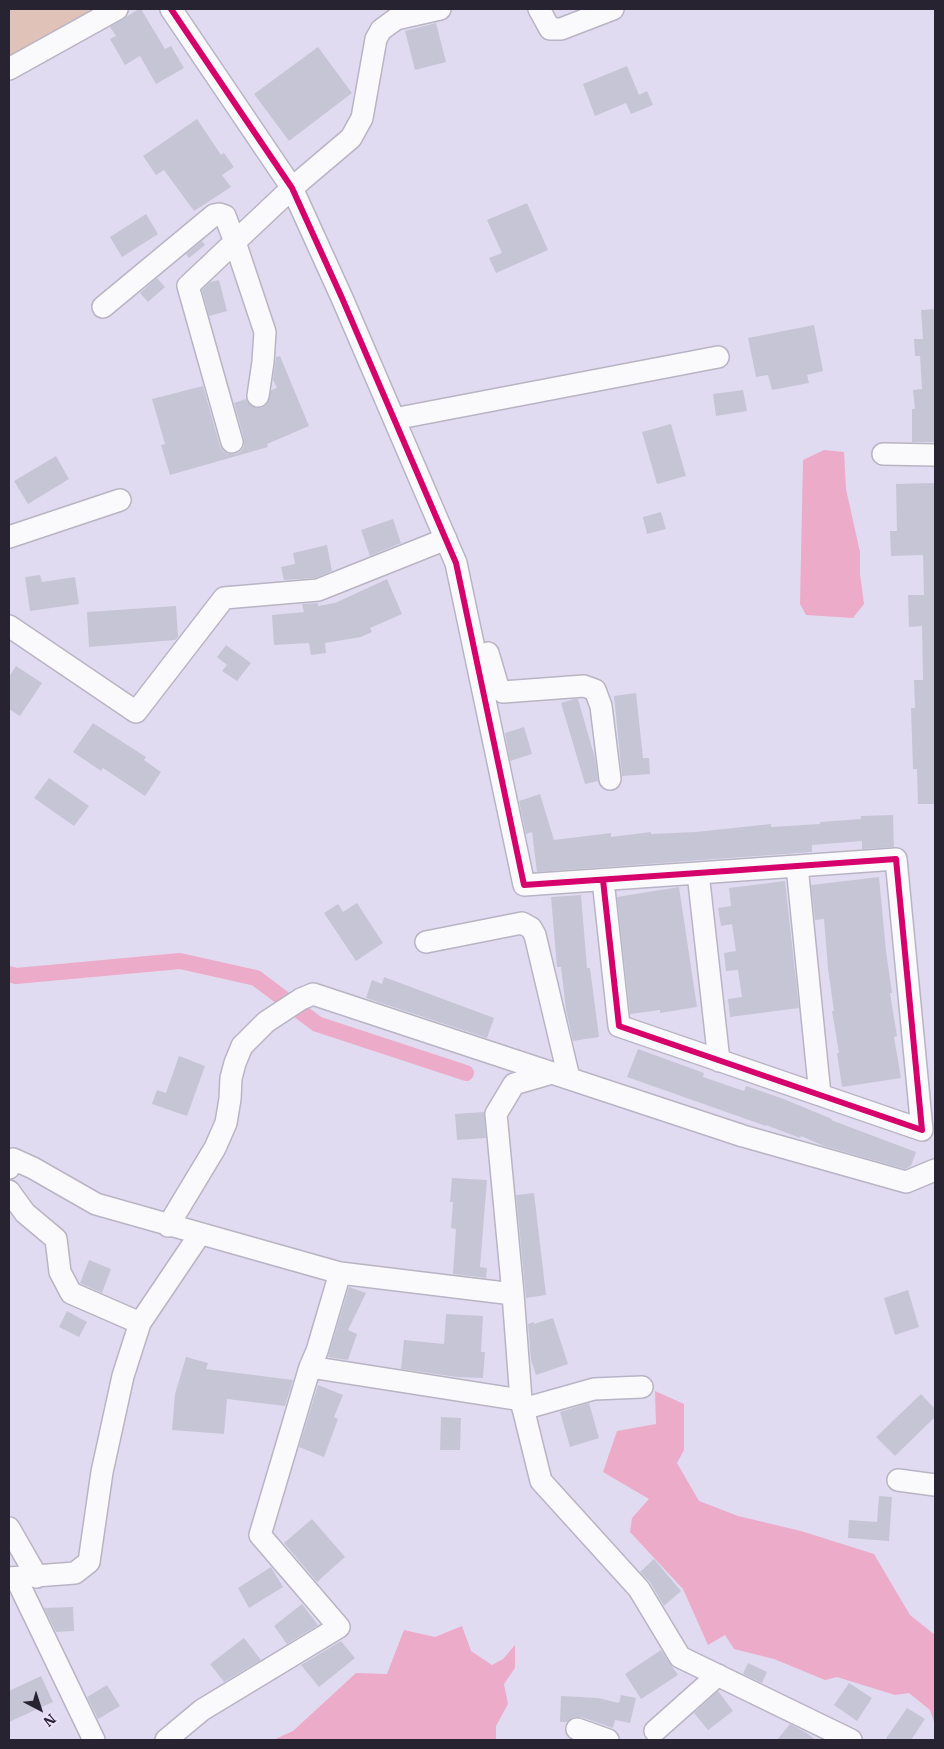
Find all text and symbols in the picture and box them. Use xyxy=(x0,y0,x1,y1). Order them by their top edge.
north arrow xyxy=(15,1684,65,1734)
text: N xyxy=(40,1710,60,1731)

